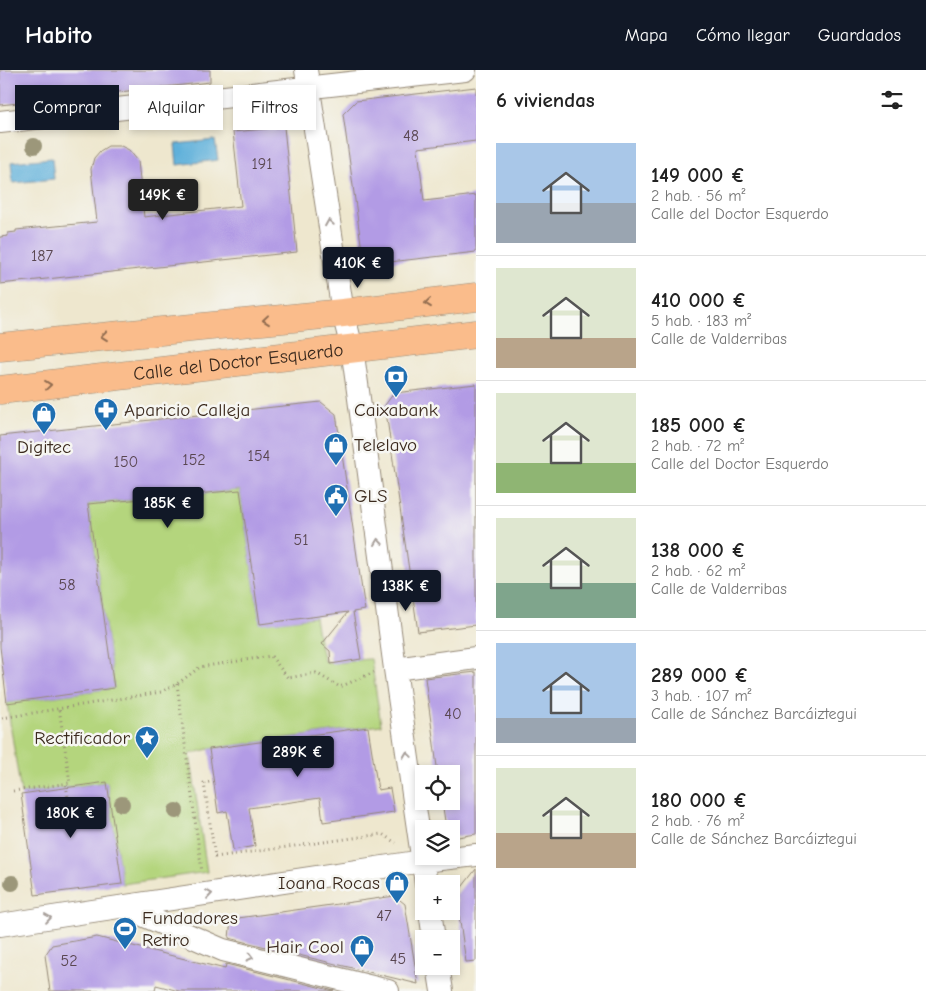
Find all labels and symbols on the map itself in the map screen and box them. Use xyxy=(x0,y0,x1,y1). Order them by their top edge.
house number: 48 xyxy=(403,127,419,145)
house number: 191 xyxy=(251,155,273,173)
pin: 149K € xyxy=(122,178,204,221)
one-way arrow xyxy=(325,218,335,227)
pin: 410K € xyxy=(317,246,399,289)
house number: 187 xyxy=(31,247,53,265)
one-way arrow xyxy=(423,297,431,308)
one-way arrow xyxy=(262,314,270,325)
one-way arrow xyxy=(100,330,108,341)
street label: Calle del Doctor Esquerdo xyxy=(132,339,345,385)
bank icon: Caixabank xyxy=(383,364,409,398)
one-way arrow xyxy=(45,380,53,391)
pharmacy icon: Aparicio Calleja xyxy=(93,397,119,431)
place label: Aparicio Calleja xyxy=(124,399,250,421)
place label: Caixabank xyxy=(354,399,439,421)
shop icon: Digitec xyxy=(31,401,57,435)
shop icon: Telelavo xyxy=(323,432,349,466)
place label: Telelavo xyxy=(354,434,417,456)
place label: Digitec xyxy=(17,436,71,458)
house number: 154 xyxy=(248,447,270,465)
house number: 152 xyxy=(182,451,206,469)
house number: 150 xyxy=(114,453,138,471)
public building icon: GLS xyxy=(323,483,349,517)
place label: GLS xyxy=(354,485,388,507)
pin: 185K € xyxy=(127,486,209,529)
house number: 51 xyxy=(293,531,309,549)
one-way arrow xyxy=(373,537,384,545)
pin: 138K € xyxy=(365,570,447,612)
house number: 58 xyxy=(59,576,75,594)
house number: 40 xyxy=(444,705,462,723)
place icon: Rectificador xyxy=(134,725,160,759)
place label: Rectificador xyxy=(34,727,130,749)
pin: 289K € xyxy=(257,736,339,778)
one-way arrow xyxy=(403,750,413,759)
pin: 180K € xyxy=(30,796,112,839)
shop icon: Ioana Rocas xyxy=(384,870,410,904)
place label: Ioana Rocas xyxy=(278,872,380,894)
one-way arrow xyxy=(205,889,213,900)
place label: Fundadores Retiro xyxy=(142,907,238,951)
house number: 47 xyxy=(376,907,392,925)
one-way arrow xyxy=(44,913,53,923)
sports icon: Fundadores Retiro xyxy=(112,916,138,950)
shop icon: Hair Cool xyxy=(349,934,375,968)
place label: Hair Cool xyxy=(266,936,344,958)
house number: 45 xyxy=(390,950,406,968)
one-way arrow xyxy=(245,951,254,962)
house number: 52 xyxy=(60,952,78,970)

